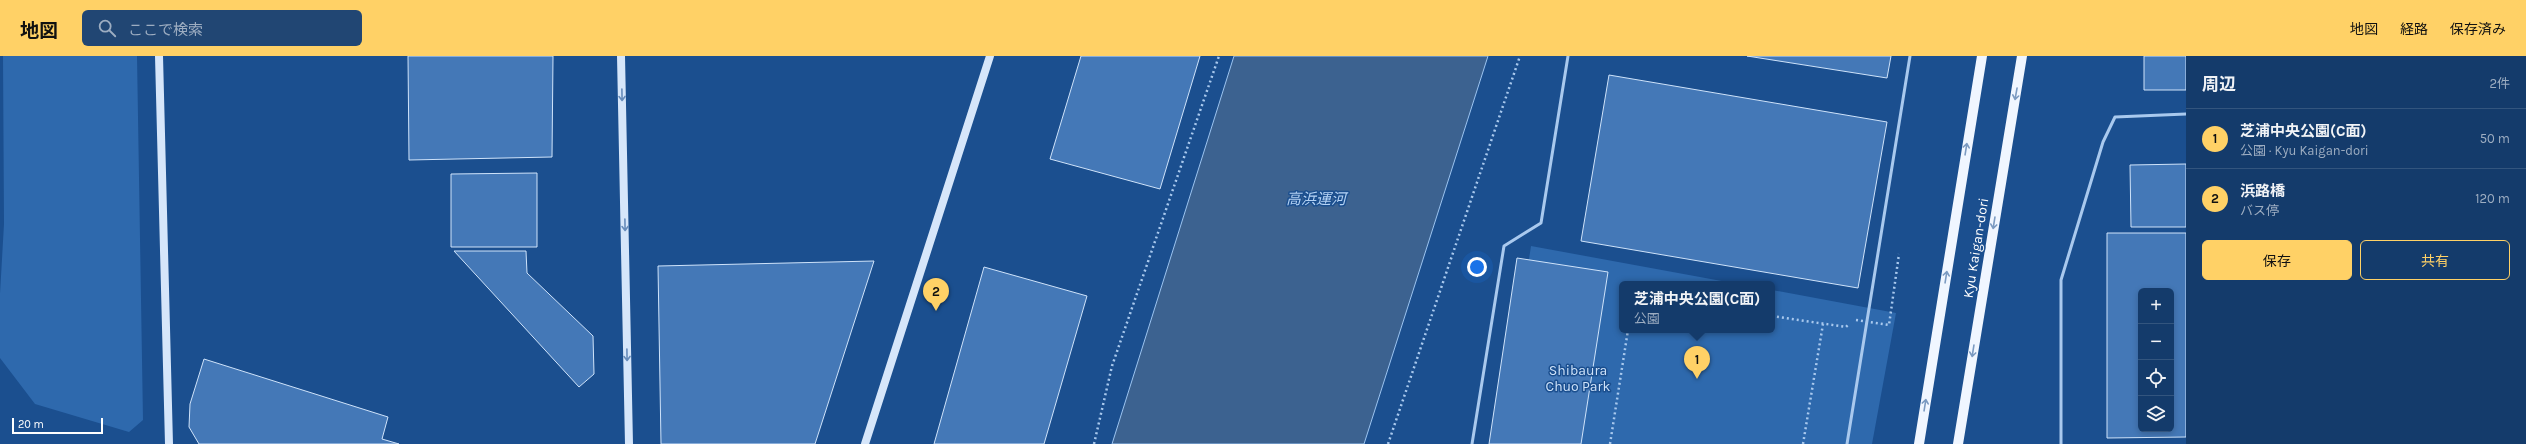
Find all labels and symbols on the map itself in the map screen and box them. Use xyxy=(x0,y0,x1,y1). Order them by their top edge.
one-way arrow xyxy=(618,88,626,101)
one-way arrow xyxy=(2011,88,2019,101)
one-way arrow xyxy=(1963,143,1971,156)
water label: 高浜運河 xyxy=(1286,190,1349,208)
street label: Kyu Kaigan-dori xyxy=(1960,197,1992,299)
one-way arrow xyxy=(1990,216,1998,229)
one-way arrow xyxy=(621,218,629,231)
your location xyxy=(1467,257,1487,277)
one-way arrow xyxy=(1942,271,1950,284)
pin: 2 xyxy=(923,278,949,311)
one-way arrow xyxy=(1969,344,1977,357)
pin: 1 xyxy=(1684,346,1710,379)
one-way arrow xyxy=(624,348,631,361)
park label: Shibaura Chuo Park xyxy=(1546,362,1611,395)
one-way arrow xyxy=(1922,399,1930,412)
scale bar xyxy=(12,416,103,435)

